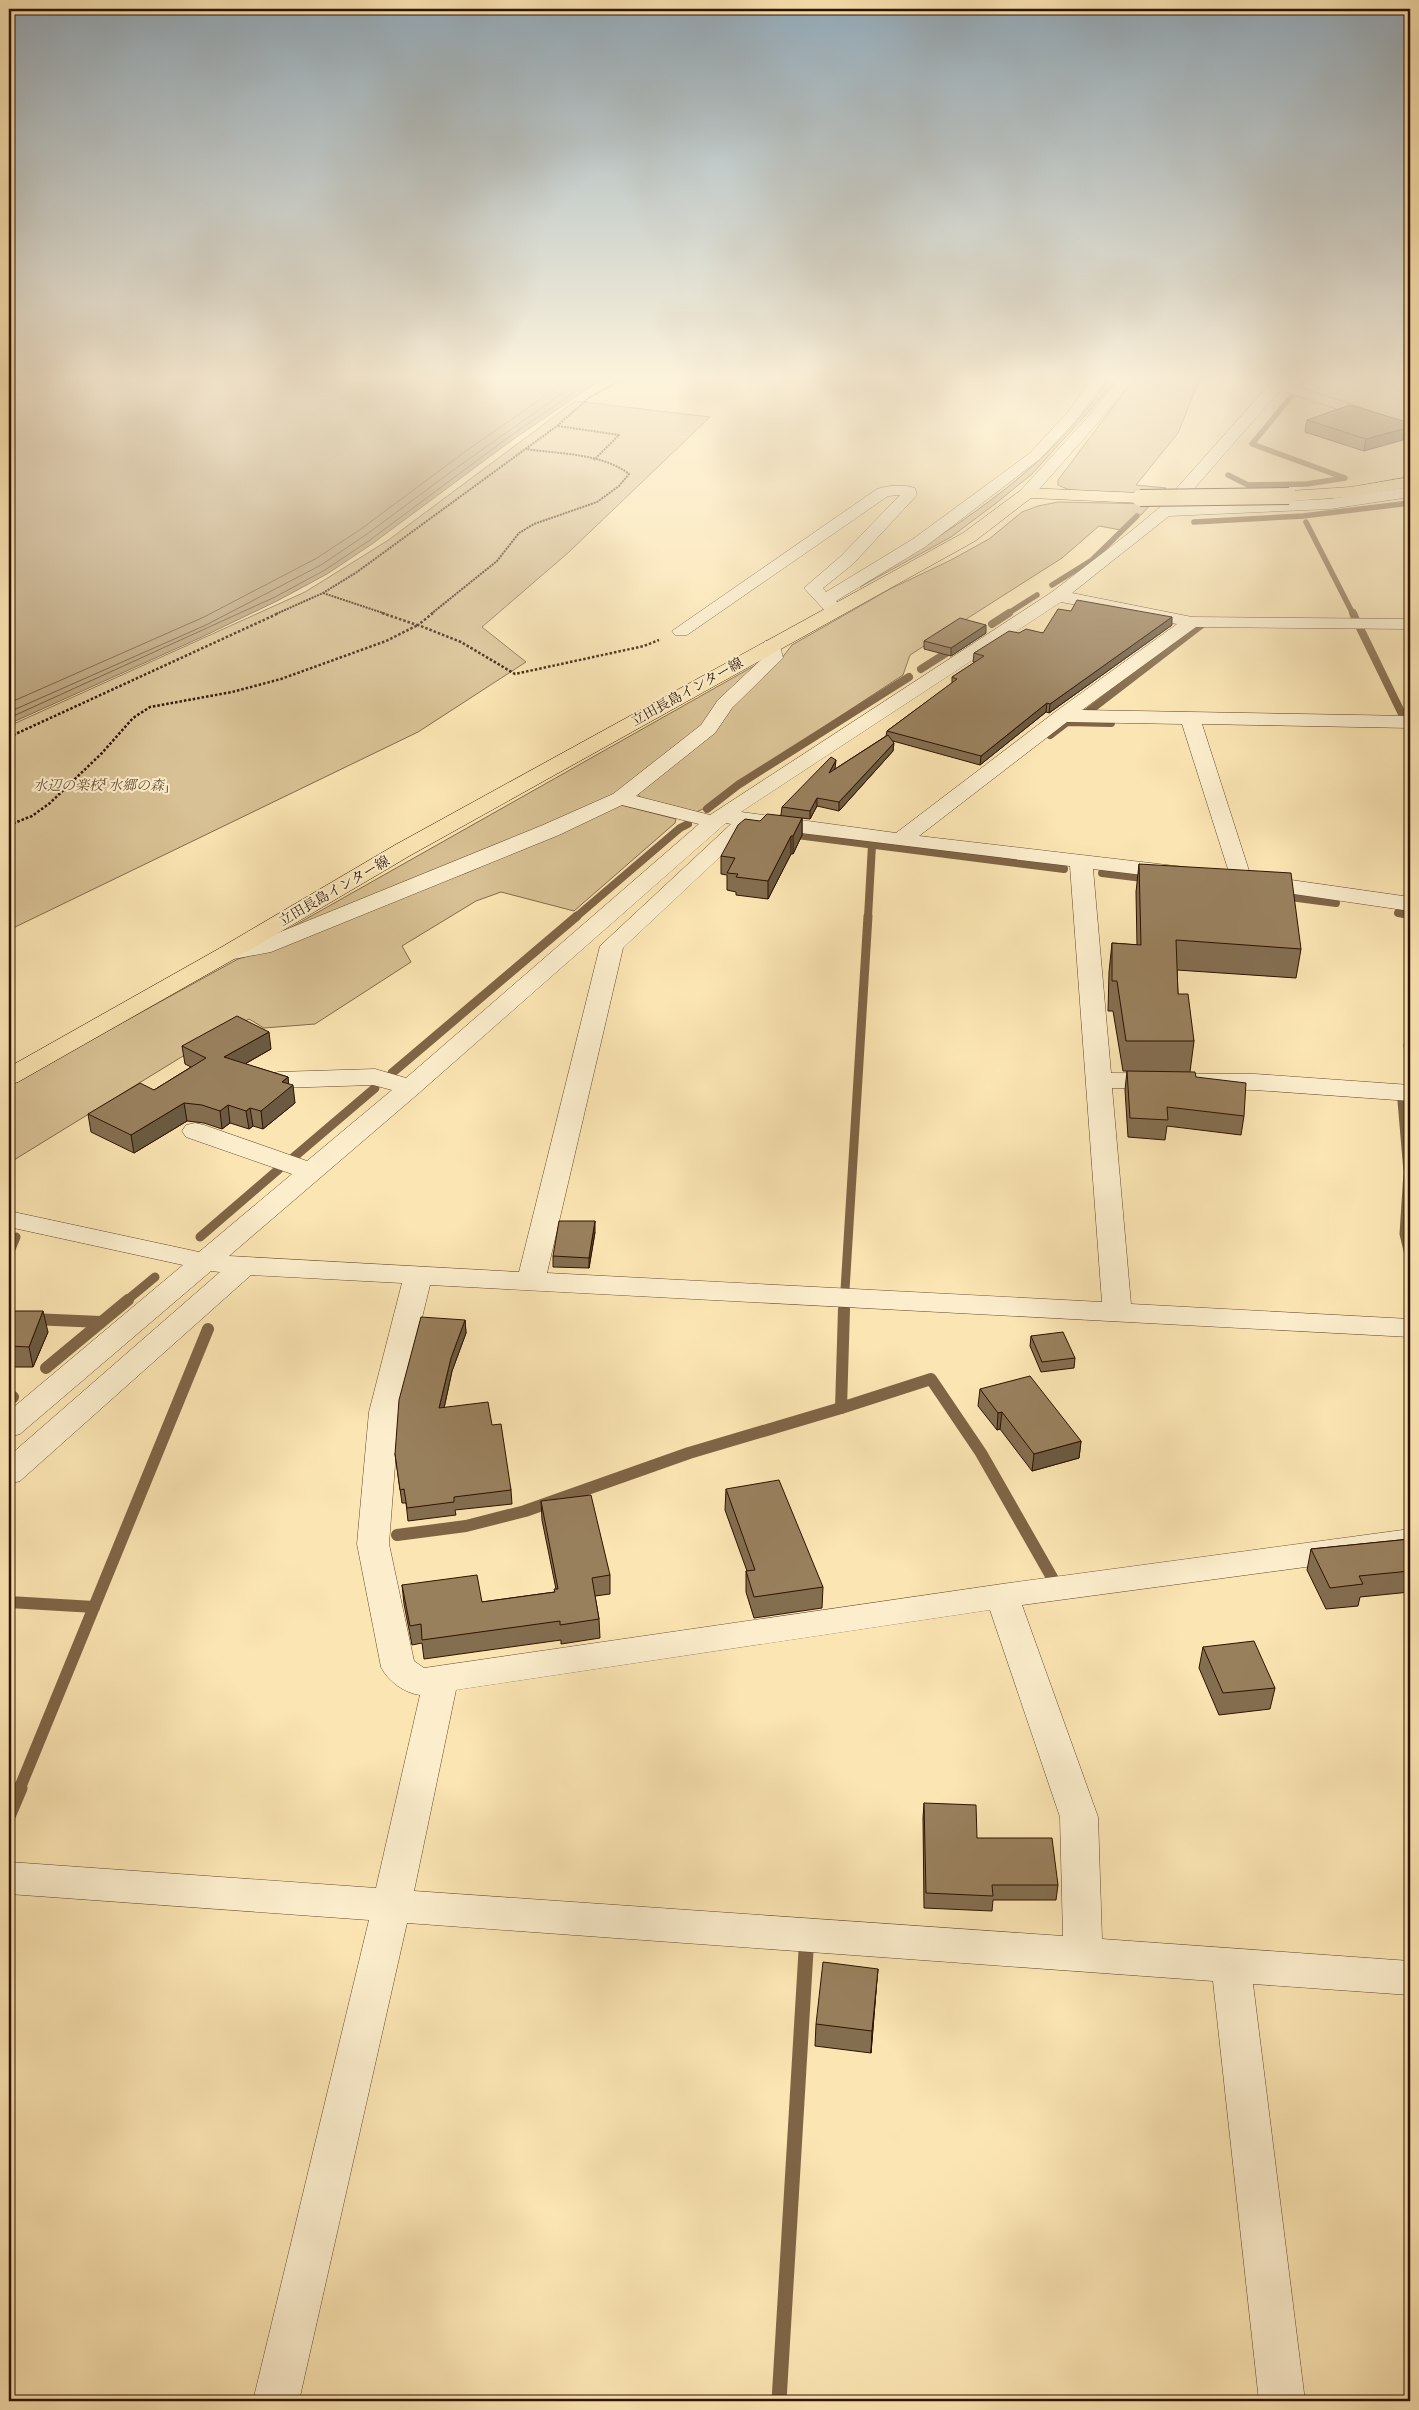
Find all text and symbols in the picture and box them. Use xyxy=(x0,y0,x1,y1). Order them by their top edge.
street label: 立田長島インター線 xyxy=(628,653,746,731)
park label: 水辺の楽校「水郷の森」 xyxy=(33,776,169,795)
street label: 立田長島インター線 xyxy=(275,851,393,931)

